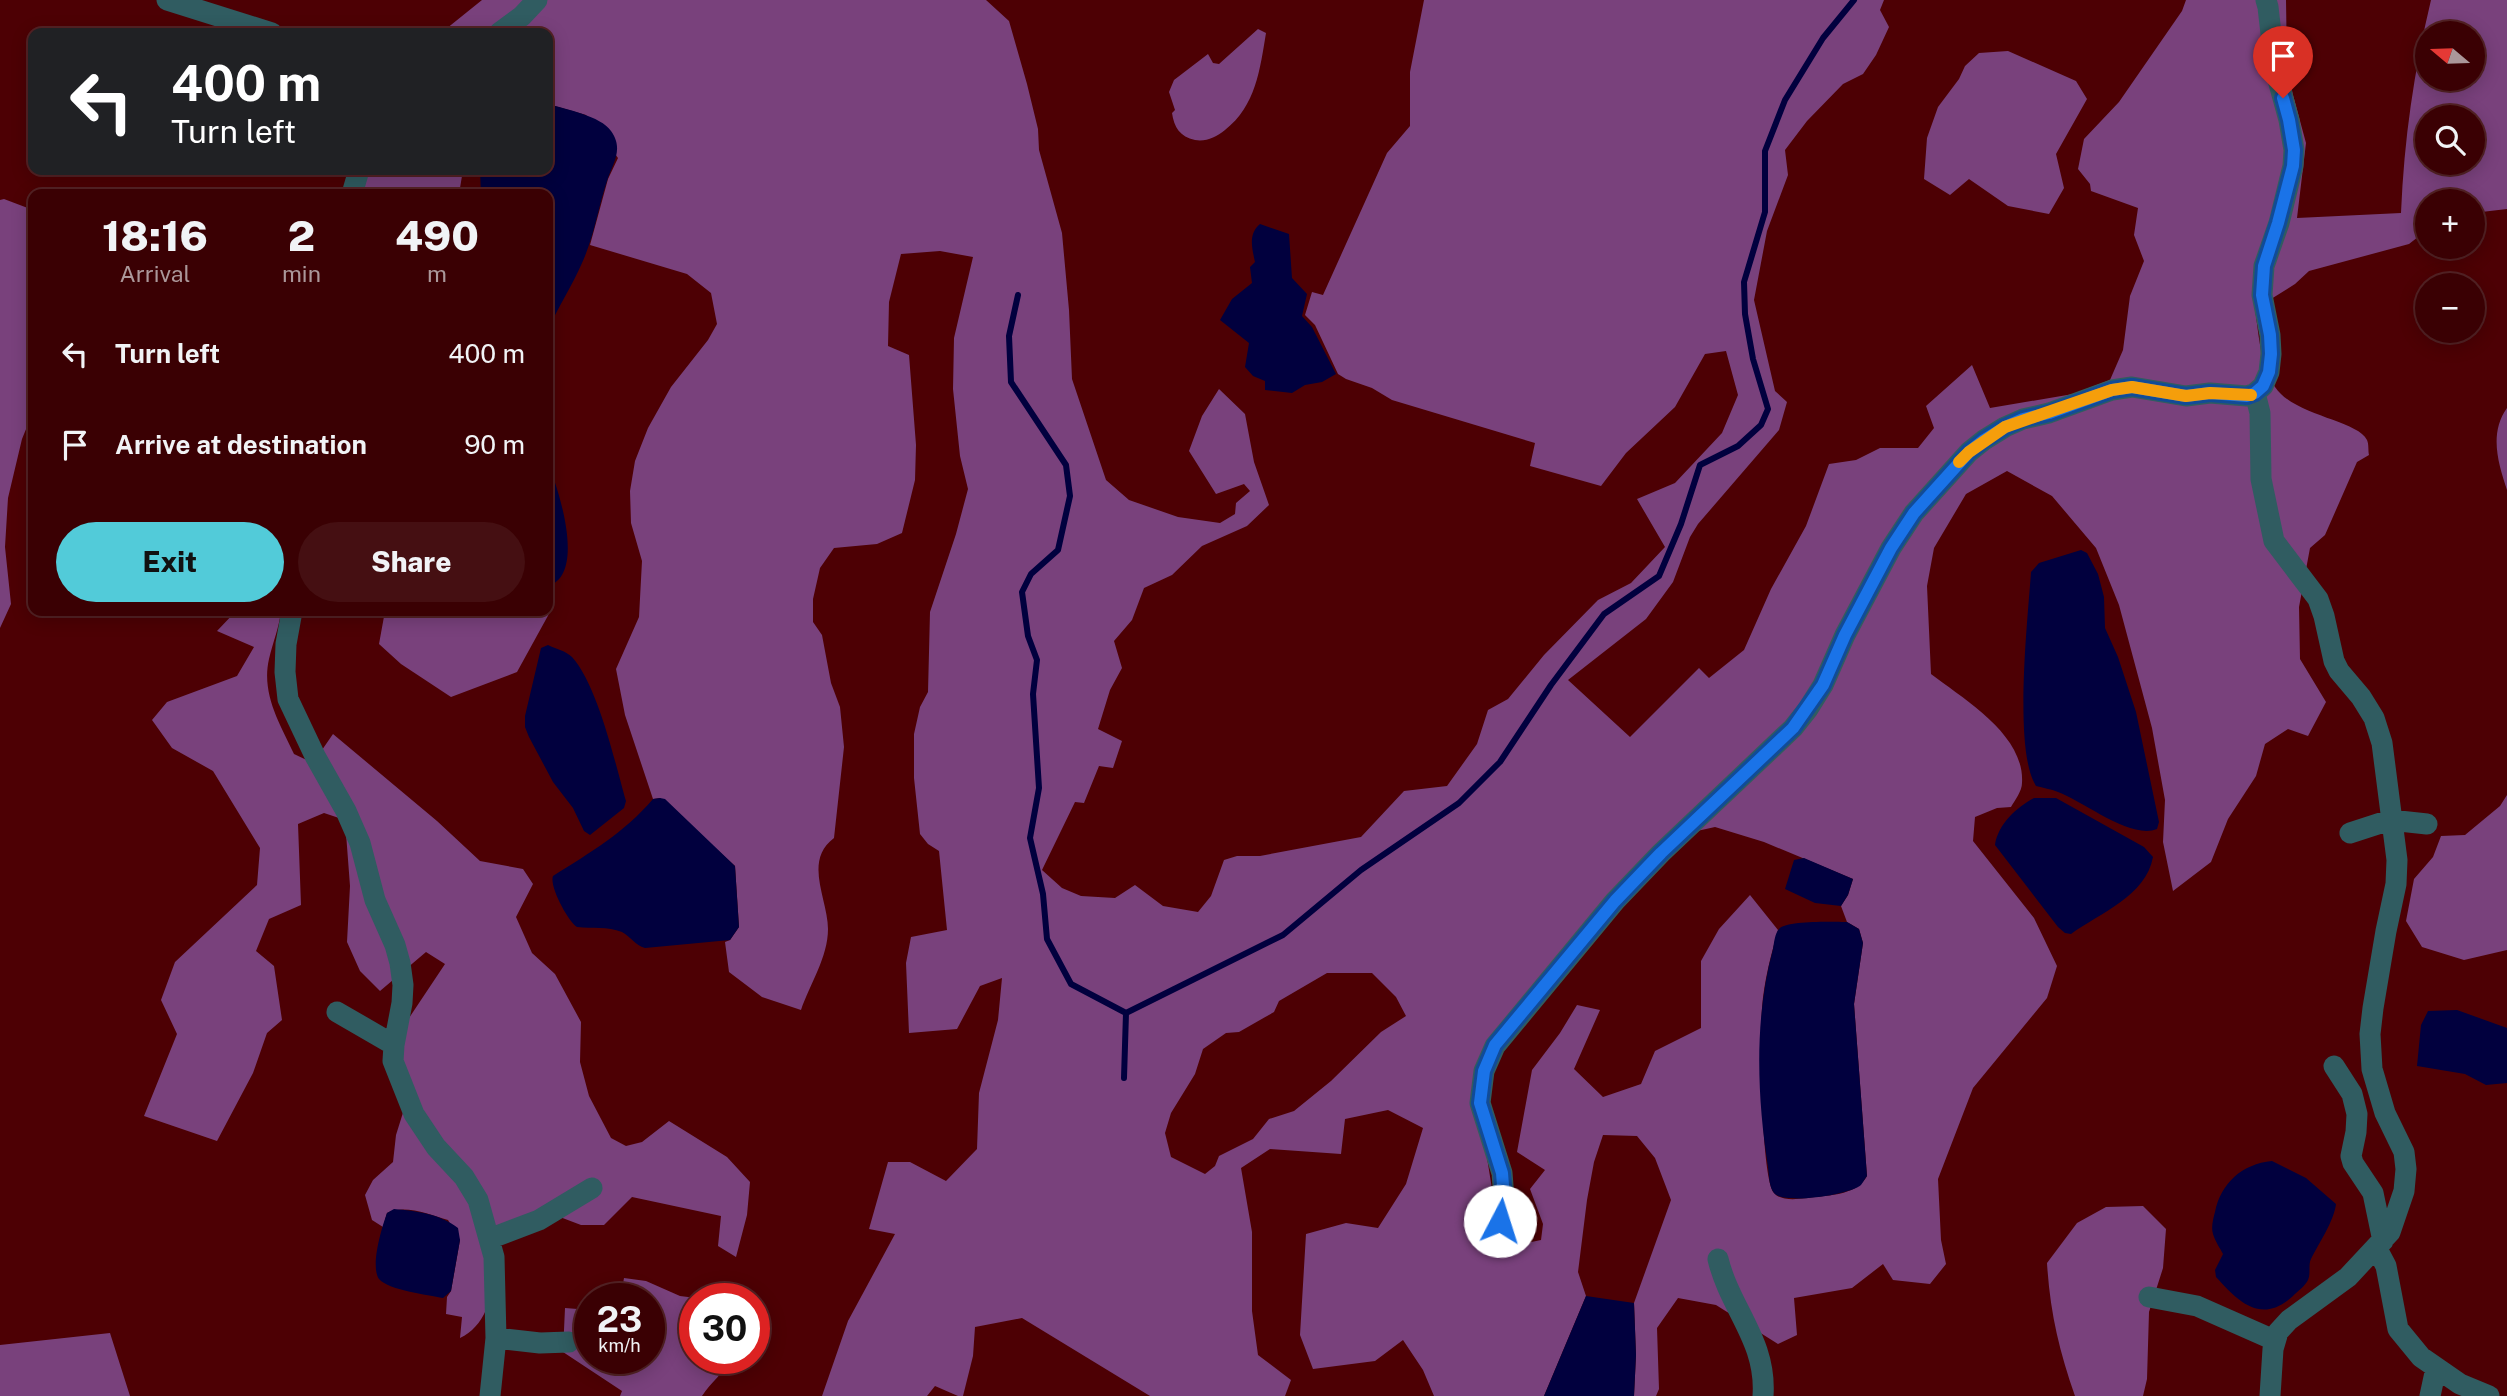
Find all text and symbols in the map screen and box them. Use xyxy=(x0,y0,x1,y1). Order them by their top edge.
north arrow xyxy=(2415,21,2485,91)
map controls xyxy=(2415,21,2485,343)
pin xyxy=(2253,26,2313,98)
icon: arrive xyxy=(2264,37,2302,75)
text: 400 m xyxy=(171,54,321,112)
icon: left xyxy=(56,56,147,147)
button: search xyxy=(2415,105,2485,175)
text: Turn left xyxy=(171,113,296,150)
button: + xyxy=(2415,189,2485,259)
text: 18:16 xyxy=(102,211,208,260)
text: 2 xyxy=(288,211,315,260)
text: 490 xyxy=(395,211,479,260)
text: Arrival xyxy=(119,260,191,287)
text: min xyxy=(282,260,321,287)
text: m xyxy=(427,260,447,287)
button: − xyxy=(2415,273,2485,343)
icon: left xyxy=(56,335,94,373)
text: Turn left xyxy=(115,338,220,369)
text: 400 m xyxy=(448,338,525,369)
icon: arrive xyxy=(56,426,94,464)
text: Arrive at destination xyxy=(115,429,367,460)
text: 90 m xyxy=(464,429,525,460)
button: Exit xyxy=(56,522,284,602)
button: Share xyxy=(298,522,525,602)
position arrow xyxy=(1463,1184,1537,1258)
speed limit sign: 30 xyxy=(679,1283,770,1374)
text: 23 xyxy=(597,1299,642,1340)
text: km/h xyxy=(598,1335,641,1356)

